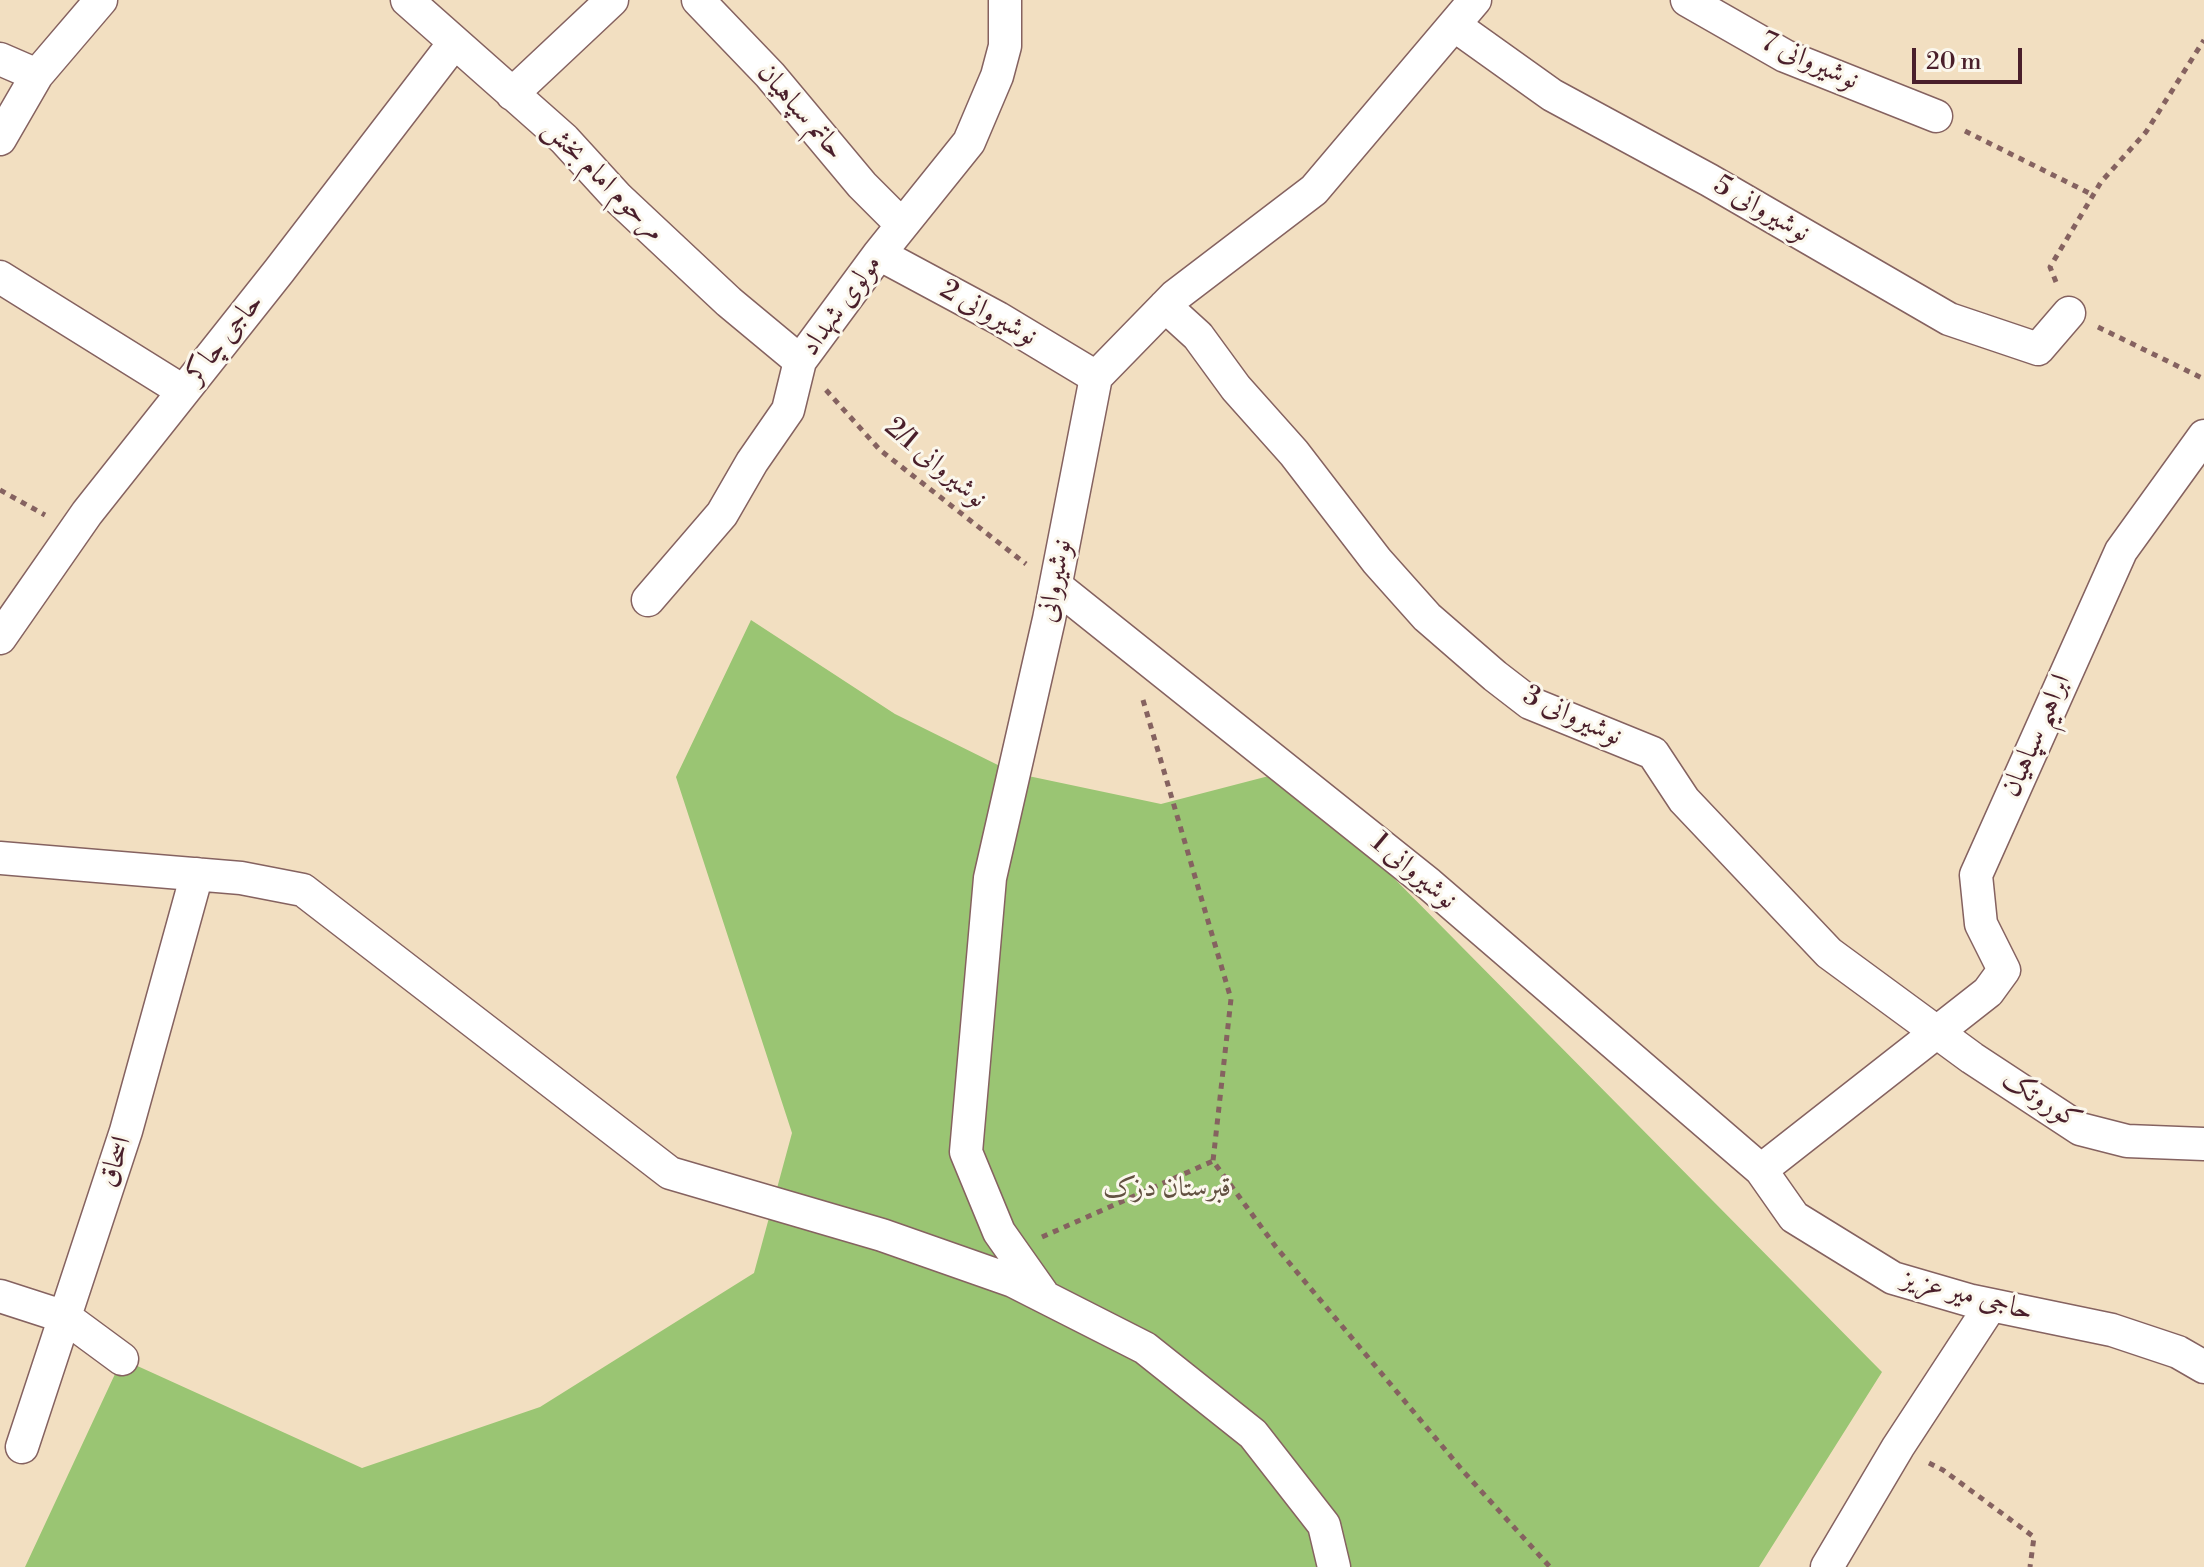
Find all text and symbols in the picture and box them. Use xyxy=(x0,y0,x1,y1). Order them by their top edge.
street label: نوشیروانی 7 xyxy=(1755,26,1863,98)
scale bar xyxy=(1916,32,2026,82)
text: 20 m xyxy=(1926,47,1982,77)
street label: حاتم سپاهیان xyxy=(749,57,851,167)
street label: مرحوم امام بخش xyxy=(535,113,671,249)
street label: نوشیروانی 5 xyxy=(1707,169,1815,251)
street label: مولوی شهداد xyxy=(794,249,890,363)
street label: نوشیروانی 2 xyxy=(934,274,1042,354)
street label: حاجی چاکر xyxy=(178,287,272,391)
street label: نوشیروانی 2/1 xyxy=(877,412,993,516)
street label: نوشیروانی xyxy=(1031,537,1081,625)
street label: ابراهیم سپاهیان xyxy=(1995,670,2079,802)
street label: نوشیروانی 3 xyxy=(1517,680,1627,754)
street label: نوشیروانی 1 xyxy=(1363,826,1463,918)
street label: کوروتک xyxy=(1995,1064,2087,1138)
street label: اسحاق xyxy=(92,1132,140,1192)
park label: قبرستان دزک xyxy=(1103,1172,1231,1206)
street label: حاجی میر عزیز xyxy=(1898,1262,2036,1330)

